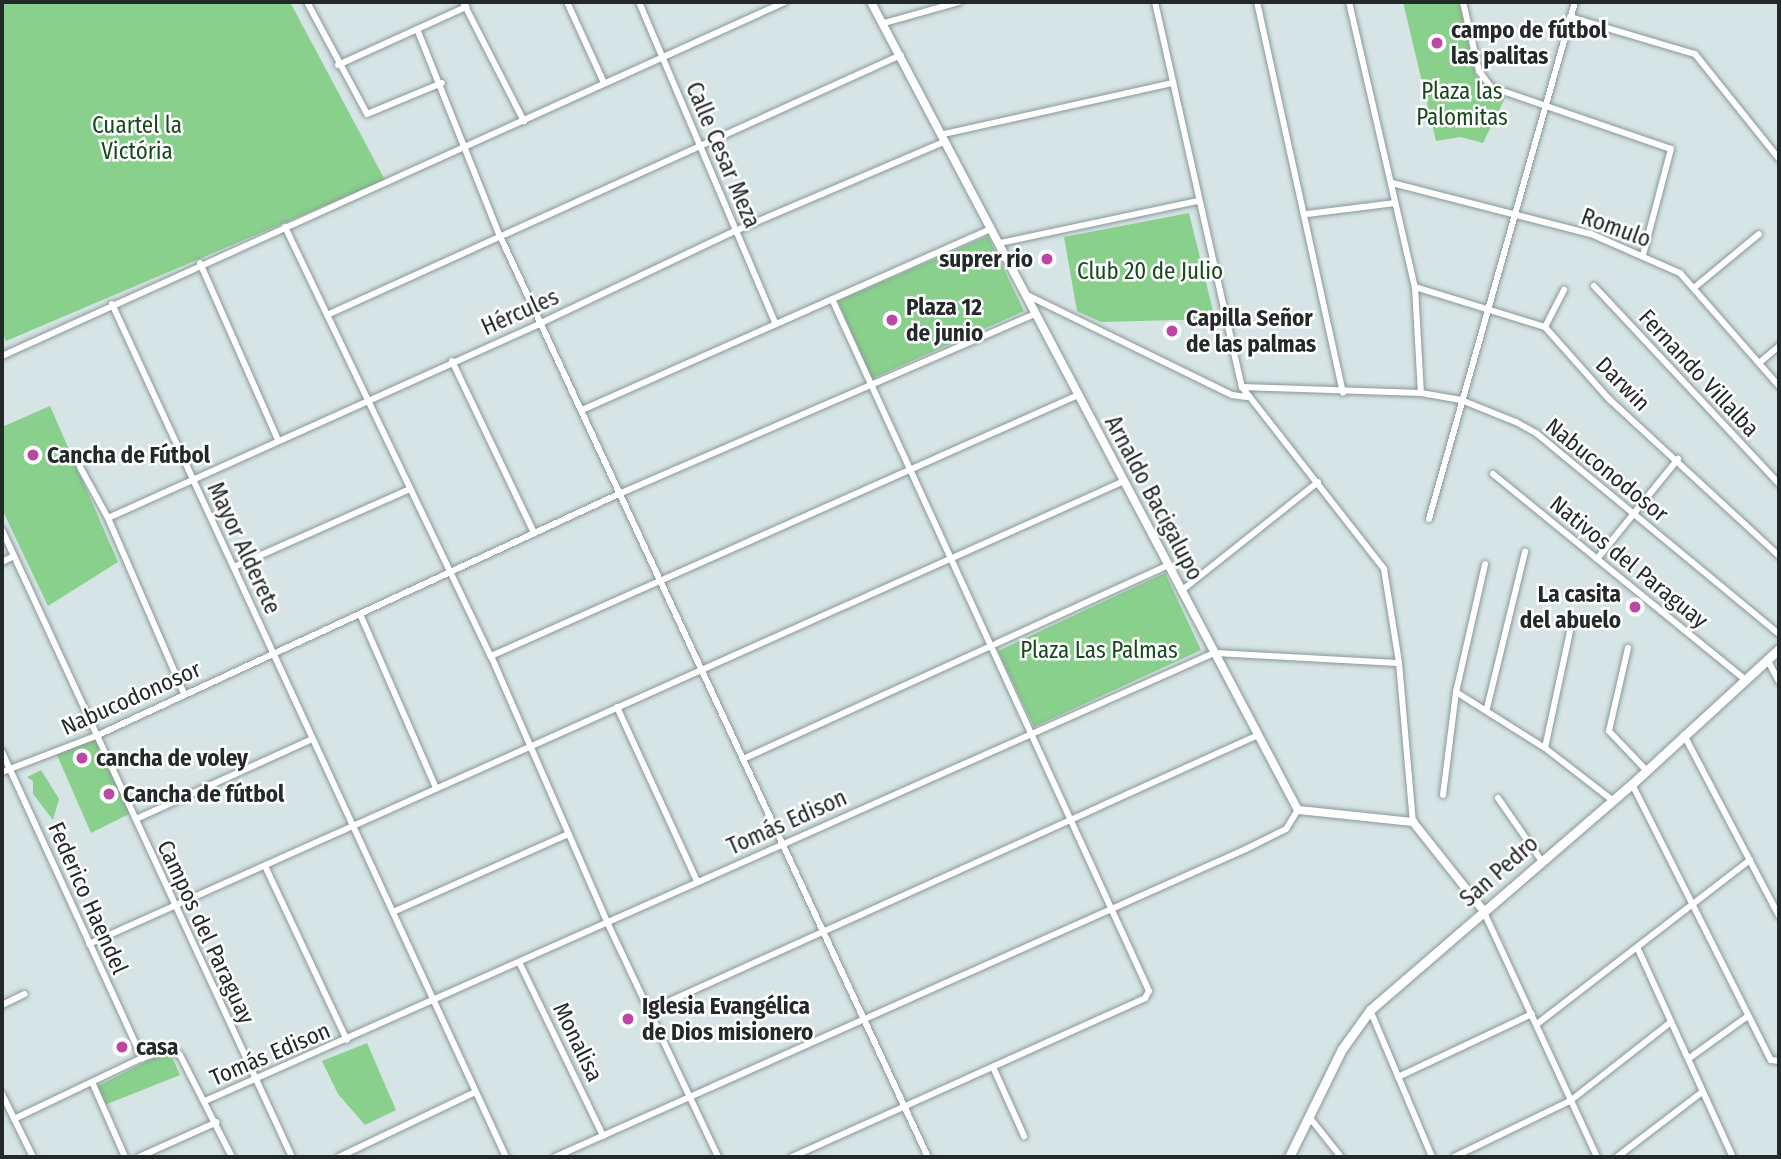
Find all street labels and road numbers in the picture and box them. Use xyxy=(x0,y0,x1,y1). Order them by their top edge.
street label: Calle Cesar Meza xyxy=(680,78,766,232)
street label: Romulo xyxy=(1577,203,1655,253)
street label: Hércules xyxy=(477,283,563,341)
street label: Fernando Villalba xyxy=(1633,304,1765,442)
street label: Darwin xyxy=(1590,351,1656,417)
street label: Arnaldo Bacigalupo xyxy=(1099,411,1209,585)
street label: Nabuconodosor xyxy=(1540,412,1674,528)
street label: Mayor Alderete xyxy=(201,478,287,618)
street label: Nativos del Paraguay xyxy=(1544,490,1714,634)
street label: Nabucodonosor xyxy=(57,655,205,741)
street label: Tomás Edison xyxy=(723,783,851,861)
street label: Federico Haendel xyxy=(42,818,134,978)
street label: San Pedro xyxy=(1454,830,1544,912)
street label: Campos del Paraguay xyxy=(151,836,261,1028)
street label: Monalisa xyxy=(547,998,609,1086)
street label: Tomás Edison xyxy=(206,1016,334,1092)

